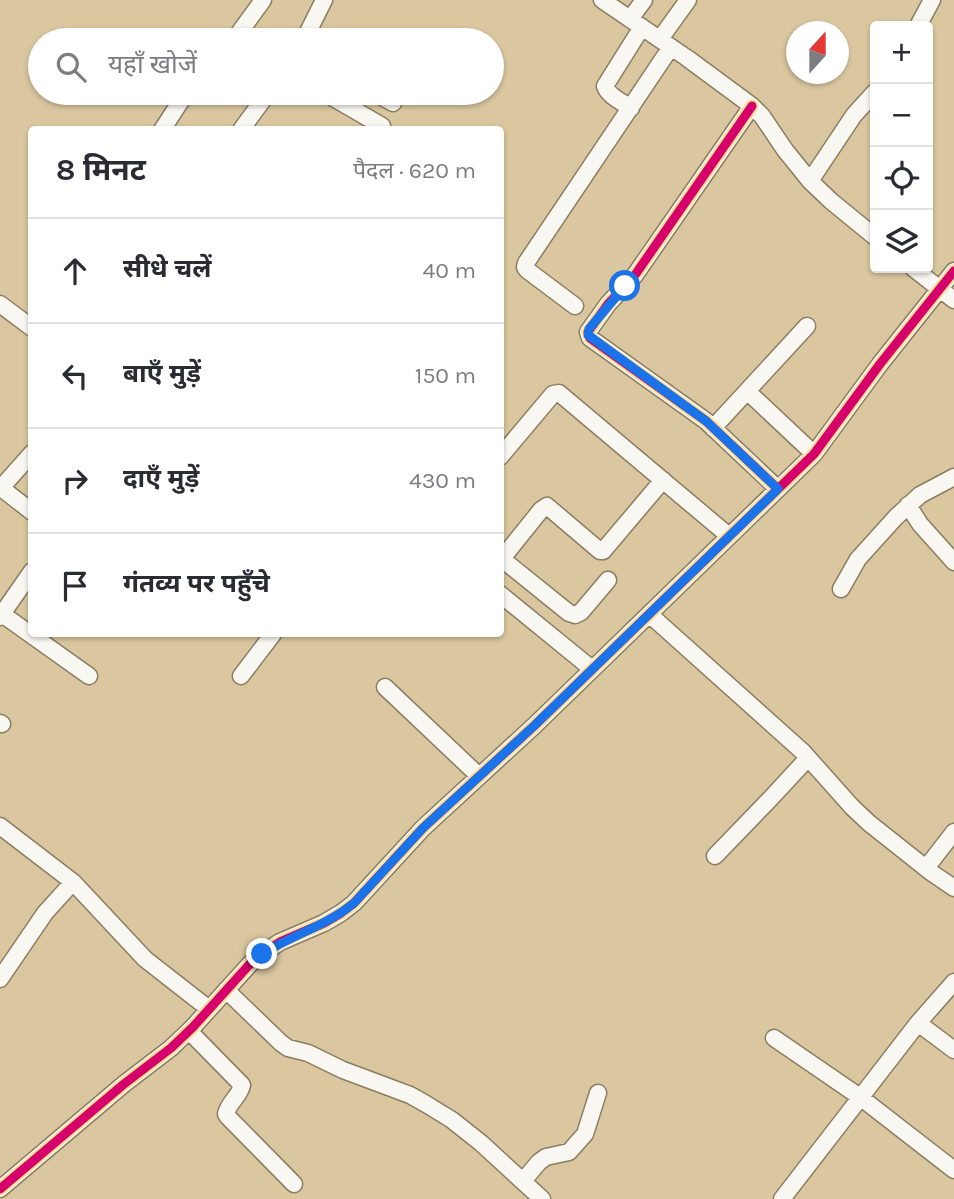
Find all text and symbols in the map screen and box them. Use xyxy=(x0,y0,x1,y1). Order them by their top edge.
north arrow xyxy=(786,21,849,84)
map controls xyxy=(870,21,933,273)
button: + xyxy=(870,21,933,84)
search box xyxy=(28,28,504,105)
icon: search xyxy=(52,48,90,86)
text: यहाँ खोजें xyxy=(108,49,197,80)
button: − xyxy=(870,84,933,147)
button: locate xyxy=(870,147,933,210)
text: 8 मिनट xyxy=(56,152,146,188)
text: पैदल · 620 m xyxy=(353,157,476,184)
button: layers xyxy=(870,210,933,273)
icon: ahead xyxy=(56,252,94,290)
text: सीधे चलें xyxy=(123,253,212,284)
text: 40 m xyxy=(423,257,476,284)
route start xyxy=(609,270,640,301)
icon: left xyxy=(56,357,94,395)
text: बाएँ मुड़ें xyxy=(123,358,201,389)
text: 150 m xyxy=(415,362,476,389)
icon: right xyxy=(56,462,94,500)
text: दाएँ मुड़ें xyxy=(123,463,199,494)
text: 430 m xyxy=(409,467,476,494)
icon: arrive xyxy=(56,567,94,605)
text: गंतव्य पर पहुँचे xyxy=(123,568,270,599)
route end xyxy=(246,938,277,969)

